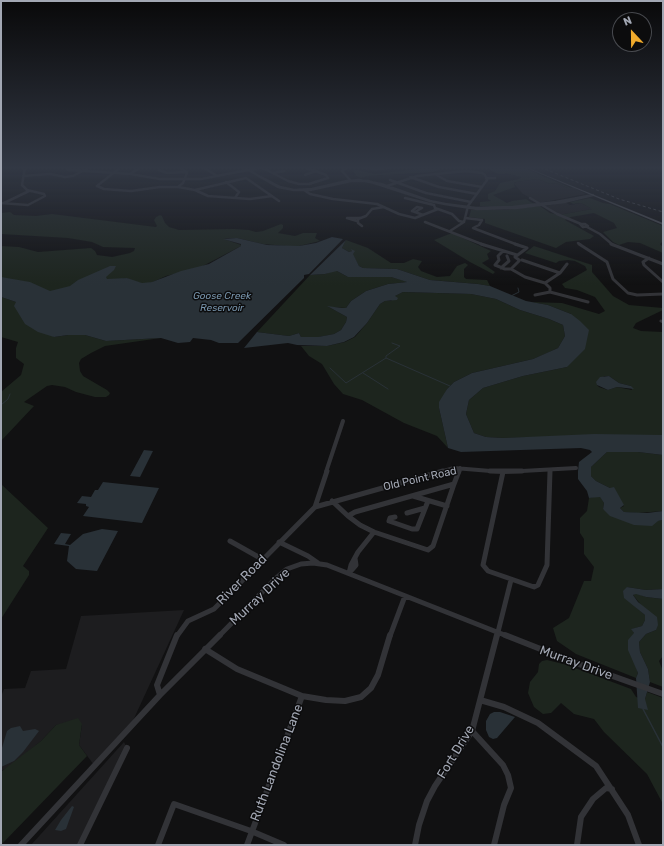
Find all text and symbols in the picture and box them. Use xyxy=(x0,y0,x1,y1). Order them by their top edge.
north arrow xyxy=(612,12,652,52)
text: N xyxy=(622,14,634,29)
water label: Goose Creek Reservoir xyxy=(193,290,251,314)
street label: Old Point Road xyxy=(382,464,458,494)
street label: River Road xyxy=(214,552,270,608)
street label: Murray Drive xyxy=(227,565,293,629)
street label: Murray Drive xyxy=(537,643,615,683)
street label: Ruth Landolina Lane xyxy=(247,702,307,824)
street label: Fort Drive xyxy=(434,723,478,781)

